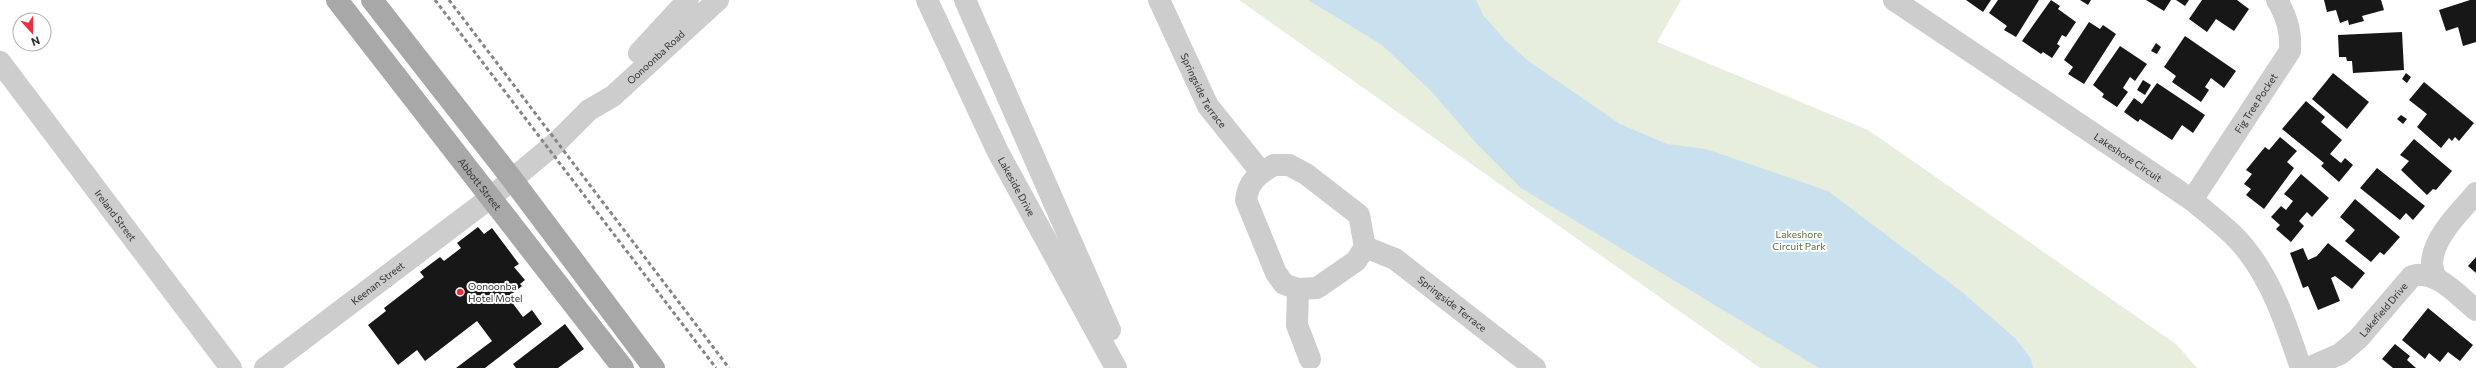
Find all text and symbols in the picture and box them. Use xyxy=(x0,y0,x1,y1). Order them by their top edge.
north arrow xyxy=(12,12,52,52)
street label: Oonoonba Road xyxy=(624,28,687,87)
text: N xyxy=(30,34,42,49)
street label: Springside Terrace xyxy=(1178,51,1229,130)
street label: Fig Tree Pocket xyxy=(2232,71,2280,135)
street label: Lakeshore Circuit xyxy=(2092,130,2164,184)
street label: Abbott Street xyxy=(456,155,504,213)
street label: Lakeside Drive xyxy=(996,155,1038,218)
street label: Ireland Street xyxy=(92,187,139,243)
park label: Lakeshore Circuit Park xyxy=(1772,228,1826,252)
street label: Keenan Street xyxy=(348,259,407,307)
street label: Springside Terrace xyxy=(1416,273,1489,334)
place label: Oonoonba Hotel Motel xyxy=(468,280,522,304)
street label: Lakefield Drive xyxy=(2357,280,2410,339)
marker: Oonoonba Hotel Motel xyxy=(455,287,465,297)

